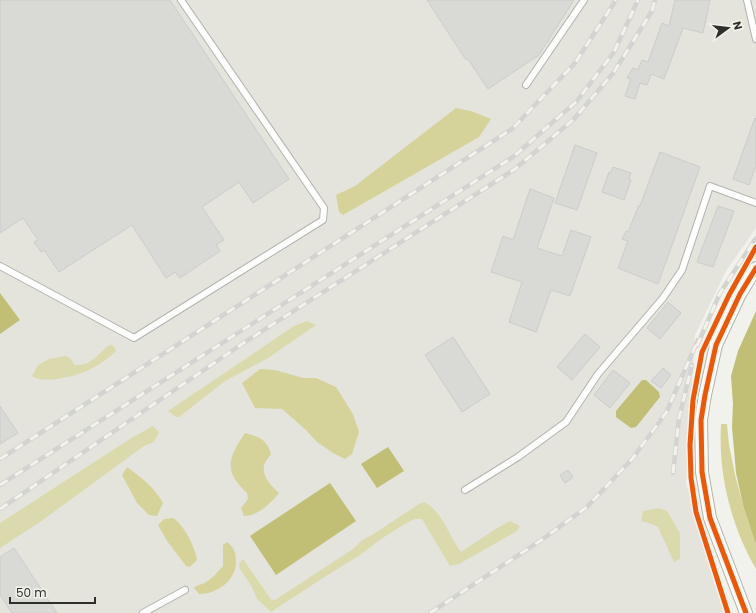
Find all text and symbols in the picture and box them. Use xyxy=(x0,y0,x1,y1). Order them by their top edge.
north arrow xyxy=(708,8,748,48)
text: N xyxy=(729,19,746,31)
scale bar xyxy=(10,579,95,605)
text: 50 m xyxy=(16,584,47,601)

